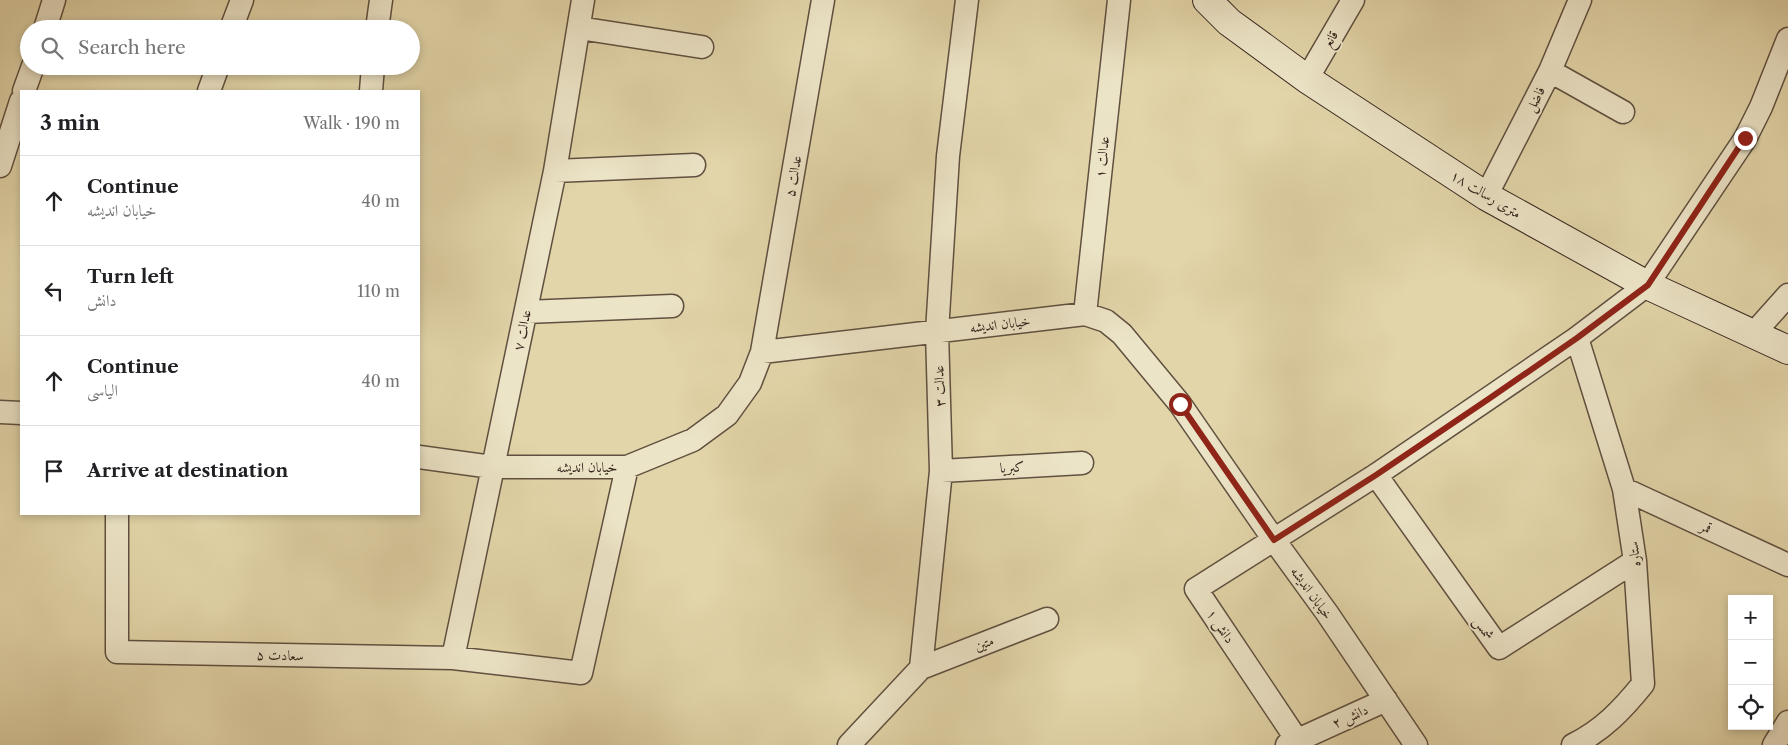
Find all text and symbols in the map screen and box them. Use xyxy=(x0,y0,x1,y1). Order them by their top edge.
search box xyxy=(20,20,420,75)
street label: قانع xyxy=(1318,27,1346,53)
icon: search xyxy=(38,34,66,62)
text: Search here xyxy=(78,36,186,59)
street label: فاضل xyxy=(1521,83,1551,116)
text: 3 min xyxy=(40,110,100,135)
text: Walk · 190 m xyxy=(303,113,400,133)
route end xyxy=(1734,127,1757,150)
street label: عدالت ۱ xyxy=(1091,135,1113,179)
street label: عدالت ۵ xyxy=(781,154,805,198)
street label: ۱۸ متری رسالت xyxy=(1447,166,1525,222)
text: Continue xyxy=(87,175,179,198)
icon: ahead xyxy=(40,187,68,215)
text: 40 m xyxy=(361,191,400,211)
text: خیابان اندیشه xyxy=(87,200,157,220)
text: Turn left xyxy=(87,265,174,288)
icon: left xyxy=(40,277,68,305)
text: 110 m xyxy=(357,281,400,301)
text: دانش xyxy=(87,290,117,310)
street label: عدالت ۷ xyxy=(509,308,535,352)
street label: خیابان اندیشه xyxy=(969,311,1031,337)
text: Continue xyxy=(87,355,179,378)
street label: عدالت ۳ xyxy=(929,365,949,407)
icon: ahead xyxy=(40,367,68,395)
text: 40 m xyxy=(361,371,400,391)
text: الیاسی xyxy=(87,380,118,400)
route start xyxy=(1169,393,1192,416)
icon: arrive xyxy=(40,457,68,485)
street label: کبریا xyxy=(999,457,1025,477)
street label: خیابان اندیشه xyxy=(557,458,617,476)
text: Arrive at destination xyxy=(87,459,288,482)
street label: قمر xyxy=(1696,516,1714,537)
street label: ستاره xyxy=(1624,540,1644,568)
street label: خیابان اندیشه xyxy=(1287,563,1337,623)
map controls xyxy=(1728,595,1773,730)
button: + xyxy=(1728,595,1773,640)
street label: دانش ۱ xyxy=(1202,605,1239,647)
street label: شمس xyxy=(1469,613,1499,644)
street label: متین xyxy=(972,631,996,655)
button: − xyxy=(1728,640,1773,685)
street label: سعادت ۵ xyxy=(256,646,304,664)
button: locate xyxy=(1728,685,1773,730)
street label: دانش ۲ xyxy=(1329,700,1371,733)

